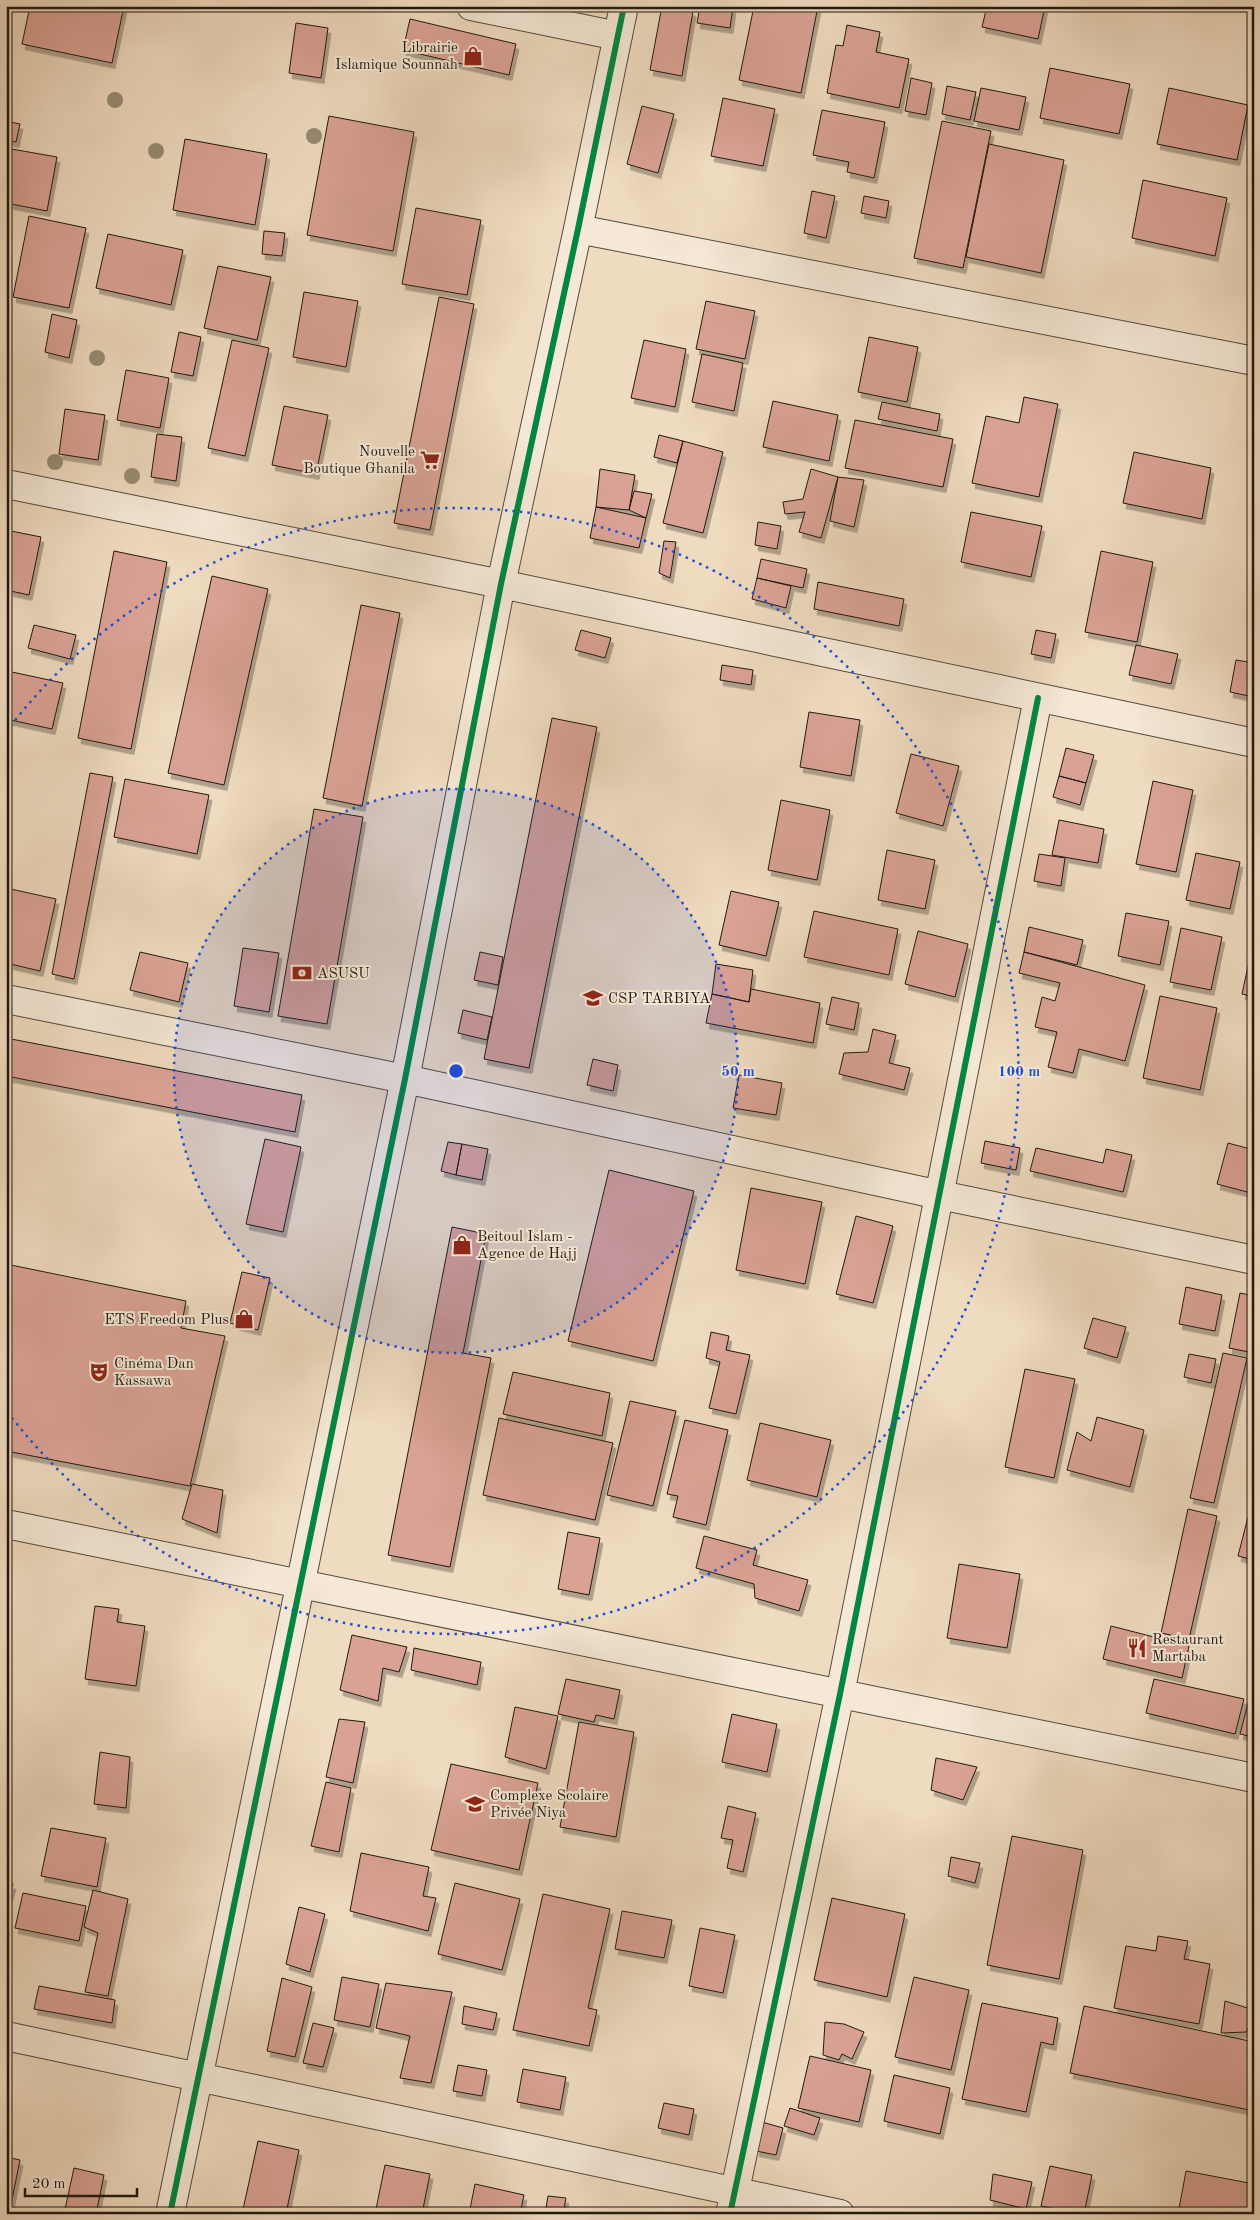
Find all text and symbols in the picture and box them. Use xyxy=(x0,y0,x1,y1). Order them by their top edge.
place label: Librairie Islamique Sounnah xyxy=(335,41,458,73)
shop icon: Librairie Islamique Sounnah xyxy=(462,45,484,67)
place label: Nouvelle Boutique Ghanila xyxy=(303,445,416,477)
supermarket icon: Nouvelle Boutique Ghanila xyxy=(419,449,441,471)
bank icon: ASUSU xyxy=(291,962,313,984)
place label: ASUSU xyxy=(317,967,370,982)
school or university icon: CSP TARBIYA xyxy=(582,987,604,1009)
place label: CSP TARBIYA xyxy=(608,992,711,1007)
centre of rings xyxy=(447,1062,465,1080)
text: 50 m xyxy=(721,1065,755,1080)
text: 100 m xyxy=(998,1065,1040,1080)
place label: Beitoul Islam - Agence de Hajj xyxy=(477,1230,577,1262)
shop icon: Beitoul Islam - Agence de Hajj xyxy=(451,1234,473,1256)
shop icon: ETS Freedom Plus xyxy=(233,1308,255,1330)
place label: ETS Freedom Plus xyxy=(104,1313,229,1328)
place label: Cinéma Dan Kassawa xyxy=(114,1357,194,1389)
theatre icon: Cinéma Dan Kassawa xyxy=(88,1361,110,1383)
place label: Restaurant Martaba xyxy=(1152,1633,1224,1665)
restaurant icon: Restaurant Martaba xyxy=(1126,1637,1148,1659)
place label: Complexe Scolaire Privée Niya xyxy=(490,1789,609,1821)
school or university icon: Complexe Scolaire Privée Niya xyxy=(464,1793,486,1815)
scale bar xyxy=(25,2165,138,2197)
text: 20 m xyxy=(32,2177,66,2192)

